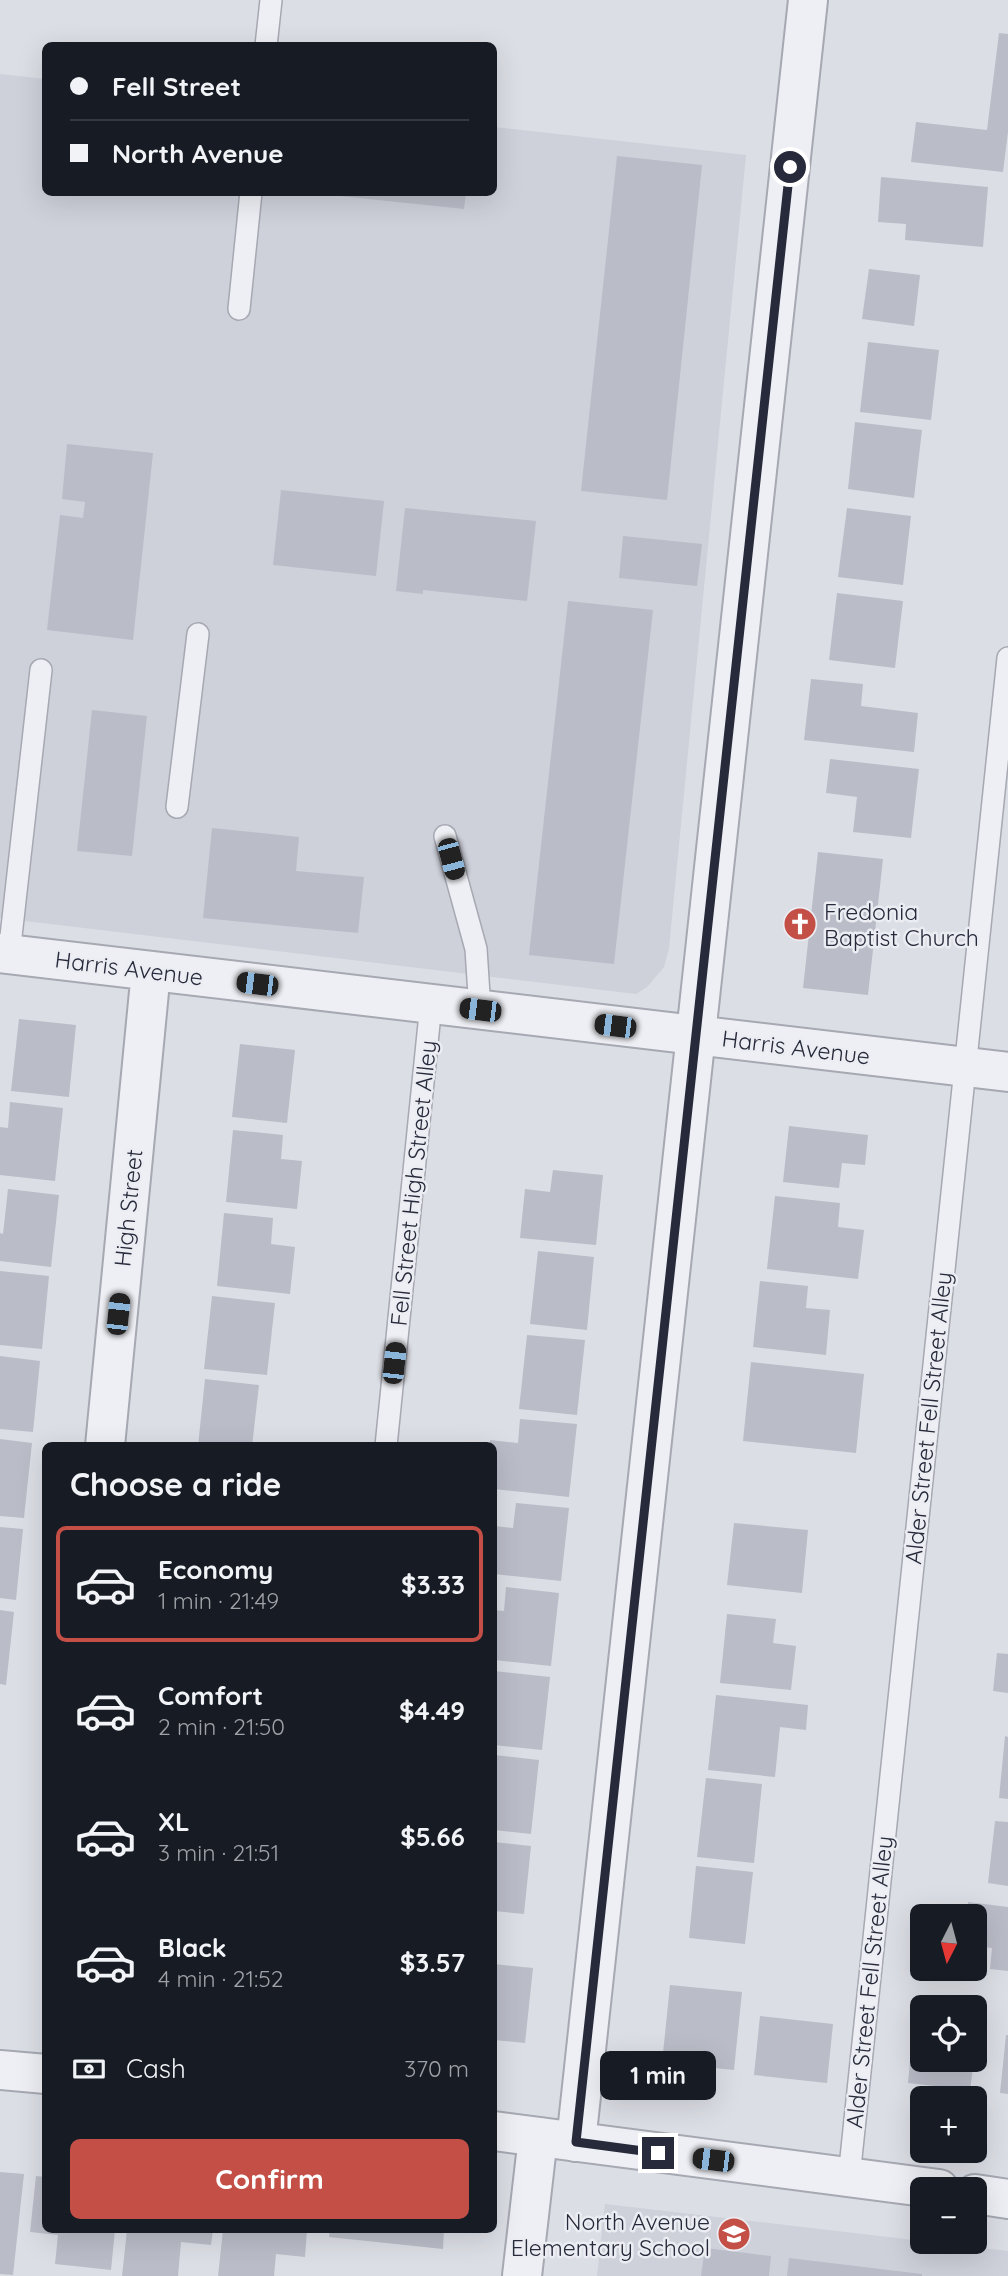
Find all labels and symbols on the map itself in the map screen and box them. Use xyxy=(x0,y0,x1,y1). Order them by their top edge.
route start xyxy=(774,151,806,183)
car xyxy=(436,836,467,882)
place label: Fredonia Baptist Church xyxy=(824,897,979,952)
church icon: Fredonia Baptist Church xyxy=(781,905,819,943)
street label: Harris Avenue xyxy=(53,945,205,991)
car xyxy=(235,971,280,997)
car xyxy=(458,997,503,1023)
car xyxy=(593,1013,638,1039)
street label: Harris Avenue xyxy=(720,1024,872,1070)
street label: Fell Street High Street Alley xyxy=(384,1039,442,1327)
street label: High Street xyxy=(107,1148,149,1268)
street label: Alder Street Fell Street Alley xyxy=(898,1270,958,1566)
car xyxy=(106,1292,131,1336)
car xyxy=(382,1341,407,1385)
street label: Alder Street Fell Street Alley xyxy=(839,1834,899,2130)
north arrow xyxy=(910,1904,987,1981)
callout: 1 min xyxy=(600,2052,716,2100)
route end xyxy=(642,2137,674,2169)
car xyxy=(691,2147,736,2173)
place label: North Avenue Elementary School xyxy=(511,2207,710,2262)
school or university icon: North Avenue Elementary School xyxy=(715,2215,753,2253)

